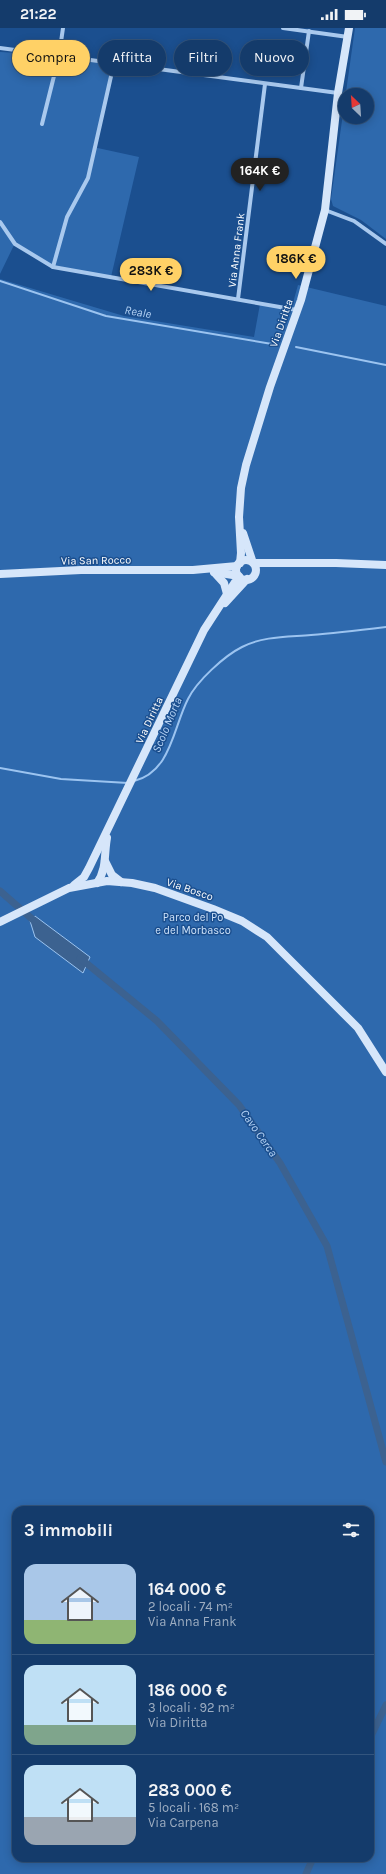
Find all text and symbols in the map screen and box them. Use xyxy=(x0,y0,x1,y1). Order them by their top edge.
text: 21:22 xyxy=(20,5,57,23)
chip: Compra xyxy=(12,40,90,76)
chip: Affitta xyxy=(98,40,166,76)
chip: Filtri xyxy=(174,40,232,76)
chip: Nuovo xyxy=(240,40,309,76)
north arrow xyxy=(338,88,374,124)
map controls xyxy=(338,88,374,124)
pin: 164K € xyxy=(227,158,293,192)
text: 164K € xyxy=(240,163,280,178)
street label: Via Anna Frank xyxy=(225,212,248,288)
pin: 186K € xyxy=(263,246,329,280)
text: 186K € xyxy=(276,251,316,266)
pin: 283K € xyxy=(118,258,184,292)
text: 283K € xyxy=(129,263,173,278)
street label: Via Diritta xyxy=(267,297,296,349)
water label: Reale xyxy=(124,303,153,321)
street label: Via San Rocco xyxy=(61,553,131,568)
street label: Via Diritta xyxy=(133,695,166,746)
water label: Scolo Morta xyxy=(149,695,185,755)
street label: Via Bosco xyxy=(165,875,215,904)
park label: Parco del Po e del Morbasco xyxy=(155,911,231,937)
water label: Cavo Cerca xyxy=(238,1107,280,1159)
icon: filters xyxy=(340,1519,362,1541)
text: 3 immobili xyxy=(24,1520,113,1540)
text: 164 000 € xyxy=(148,1579,226,1599)
icon: home xyxy=(56,1580,104,1628)
text: 2 locali · 74 m² xyxy=(148,1599,233,1614)
text: Via Anna Frank xyxy=(148,1614,237,1629)
text: 186 000 € xyxy=(148,1680,227,1700)
icon: home xyxy=(56,1681,104,1729)
text: 3 locali · 92 m² xyxy=(148,1700,235,1715)
text: Via Diritta xyxy=(148,1715,207,1730)
text: 283 000 € xyxy=(148,1780,231,1800)
icon: home xyxy=(56,1781,104,1829)
text: 5 locali · 168 m² xyxy=(148,1800,239,1815)
text: Via Carpena xyxy=(148,1815,219,1830)

